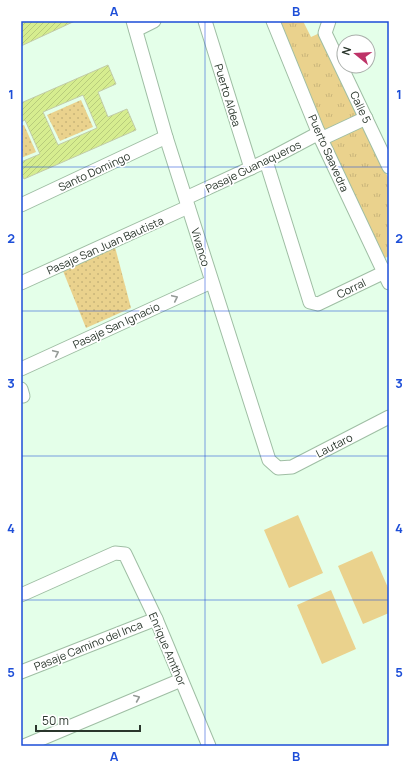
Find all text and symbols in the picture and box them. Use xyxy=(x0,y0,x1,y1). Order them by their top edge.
text: A xyxy=(110,2,119,20)
text: B xyxy=(292,2,300,20)
north arrow xyxy=(336,34,376,74)
text: N xyxy=(338,45,354,57)
street label: Puerto Aldea xyxy=(211,62,245,128)
text: 1 xyxy=(8,85,14,103)
text: 1 xyxy=(396,85,402,103)
street label: Calle 5 xyxy=(347,88,375,126)
street label: Puerto Saavedra xyxy=(305,112,353,194)
street label: Pasaje Guanaqueros xyxy=(203,136,303,196)
street label: Santo Domingo xyxy=(56,148,133,194)
street label: Pasaje San Juan Bautista xyxy=(44,212,166,278)
street label: Vivanco xyxy=(188,226,214,268)
text: 2 xyxy=(7,229,15,247)
text: 2 xyxy=(395,229,403,247)
street label: Corral xyxy=(334,275,368,301)
one-way arrow xyxy=(170,295,178,303)
street label: Pasaje San Ignacio xyxy=(70,298,162,352)
one-way arrow xyxy=(53,349,60,357)
text: 3 xyxy=(7,374,15,392)
text: 3 xyxy=(395,374,403,392)
street label: Lautaro xyxy=(313,429,355,461)
text: 4 xyxy=(7,519,15,537)
text: 4 xyxy=(395,519,403,537)
street label: Enrique Amthor xyxy=(146,610,190,688)
street label: Pasaje Camino del Inca xyxy=(32,616,144,674)
text: 5 xyxy=(7,663,15,681)
text: 5 xyxy=(395,663,403,681)
one-way arrow xyxy=(134,695,141,703)
scale bar xyxy=(36,707,140,733)
text: 50 m xyxy=(42,712,69,729)
text: A xyxy=(110,747,119,765)
text: B xyxy=(292,747,300,765)

